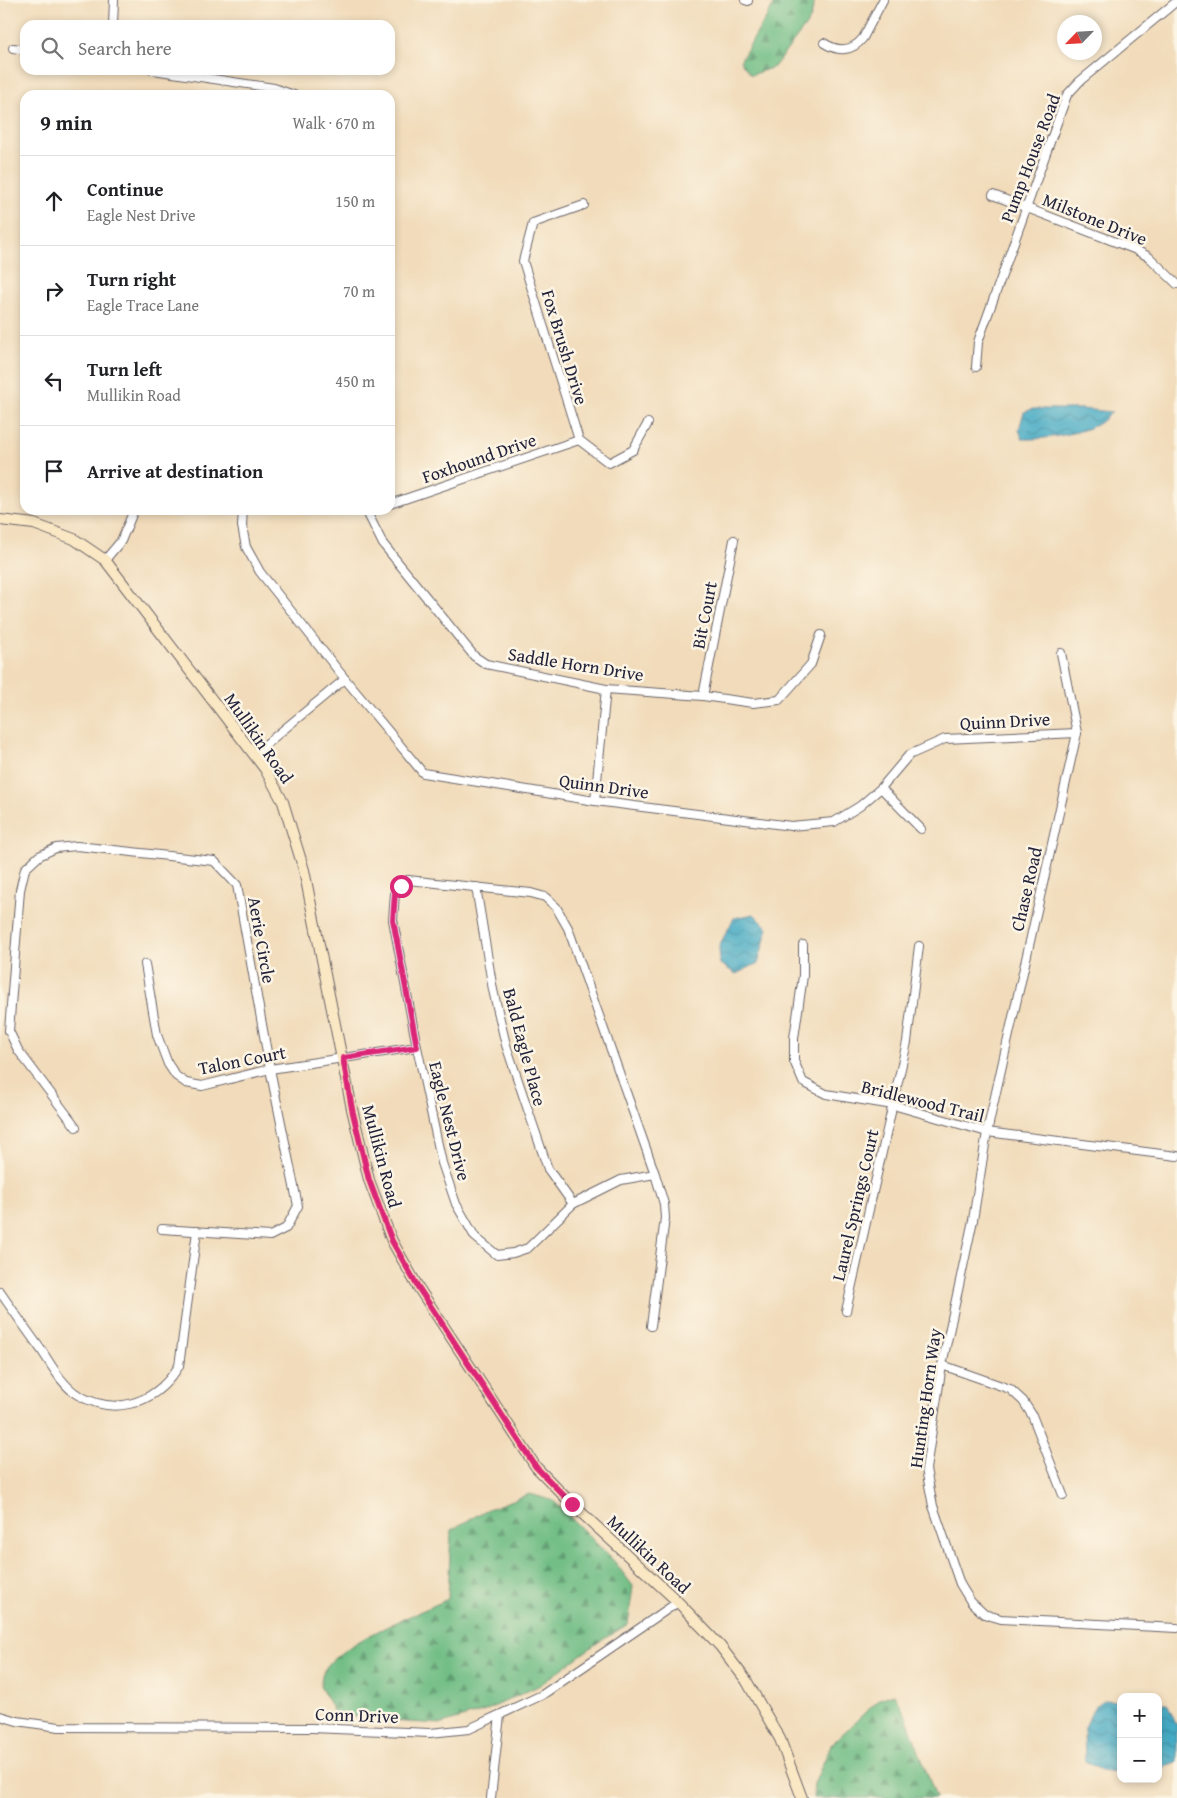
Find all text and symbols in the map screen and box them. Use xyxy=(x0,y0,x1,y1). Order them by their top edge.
north arrow xyxy=(1057,15,1102,60)
search box xyxy=(20,20,395,75)
icon: search xyxy=(38,34,66,62)
text: Search here xyxy=(78,34,172,62)
street label: Pump House Road xyxy=(993,89,1067,226)
text: 9 min xyxy=(40,107,92,138)
text: Walk · 670 m xyxy=(292,111,375,135)
text: Continue xyxy=(87,175,164,203)
street label: Milstone Drive xyxy=(1039,186,1151,252)
icon: ahead xyxy=(40,187,68,215)
text: 150 m xyxy=(335,189,375,213)
text: Eagle Nest Drive xyxy=(87,203,196,227)
text: Turn right xyxy=(87,265,176,293)
icon: right xyxy=(40,277,68,305)
text: 70 m xyxy=(343,279,375,303)
street label: Fox Brush Drive xyxy=(535,286,595,408)
text: Eagle Trace Lane xyxy=(87,293,199,317)
text: Turn left xyxy=(87,355,162,383)
icon: left xyxy=(40,367,68,395)
text: 450 m xyxy=(335,369,375,393)
text: Mullikin Road xyxy=(87,383,181,407)
street label: Foxhound Drive xyxy=(418,426,540,490)
icon: arrive xyxy=(40,457,68,485)
text: Arrive at destination xyxy=(87,457,263,485)
street label: Bit Court xyxy=(684,578,724,651)
street label: Saddle Horn Drive xyxy=(506,640,646,688)
street label: Mullikin Road xyxy=(218,687,301,789)
street label: Quinn Drive xyxy=(959,705,1051,737)
street label: Quinn Drive xyxy=(557,766,651,806)
street label: Chase Road xyxy=(1003,844,1049,934)
route start xyxy=(390,875,413,898)
street label: Aerie Circle xyxy=(241,895,283,985)
street label: Bald Eagle Place xyxy=(496,985,554,1109)
street label: Talon Court xyxy=(196,1038,289,1082)
street label: Eagle Nest Drive xyxy=(422,1058,478,1184)
street label: Bridlewood Trail xyxy=(859,1073,987,1129)
street label: Mullikin Road xyxy=(355,1102,409,1211)
street label: Laurel Springs Court xyxy=(824,1126,886,1284)
street label: Hunting Horn Way xyxy=(902,1326,948,1470)
route end xyxy=(561,1493,584,1516)
street label: Mullikin Road xyxy=(601,1508,697,1600)
map controls xyxy=(1117,1693,1162,1783)
button: + xyxy=(1117,1693,1162,1738)
street label: Conn Drive xyxy=(315,1700,399,1730)
button: − xyxy=(1117,1738,1162,1783)

